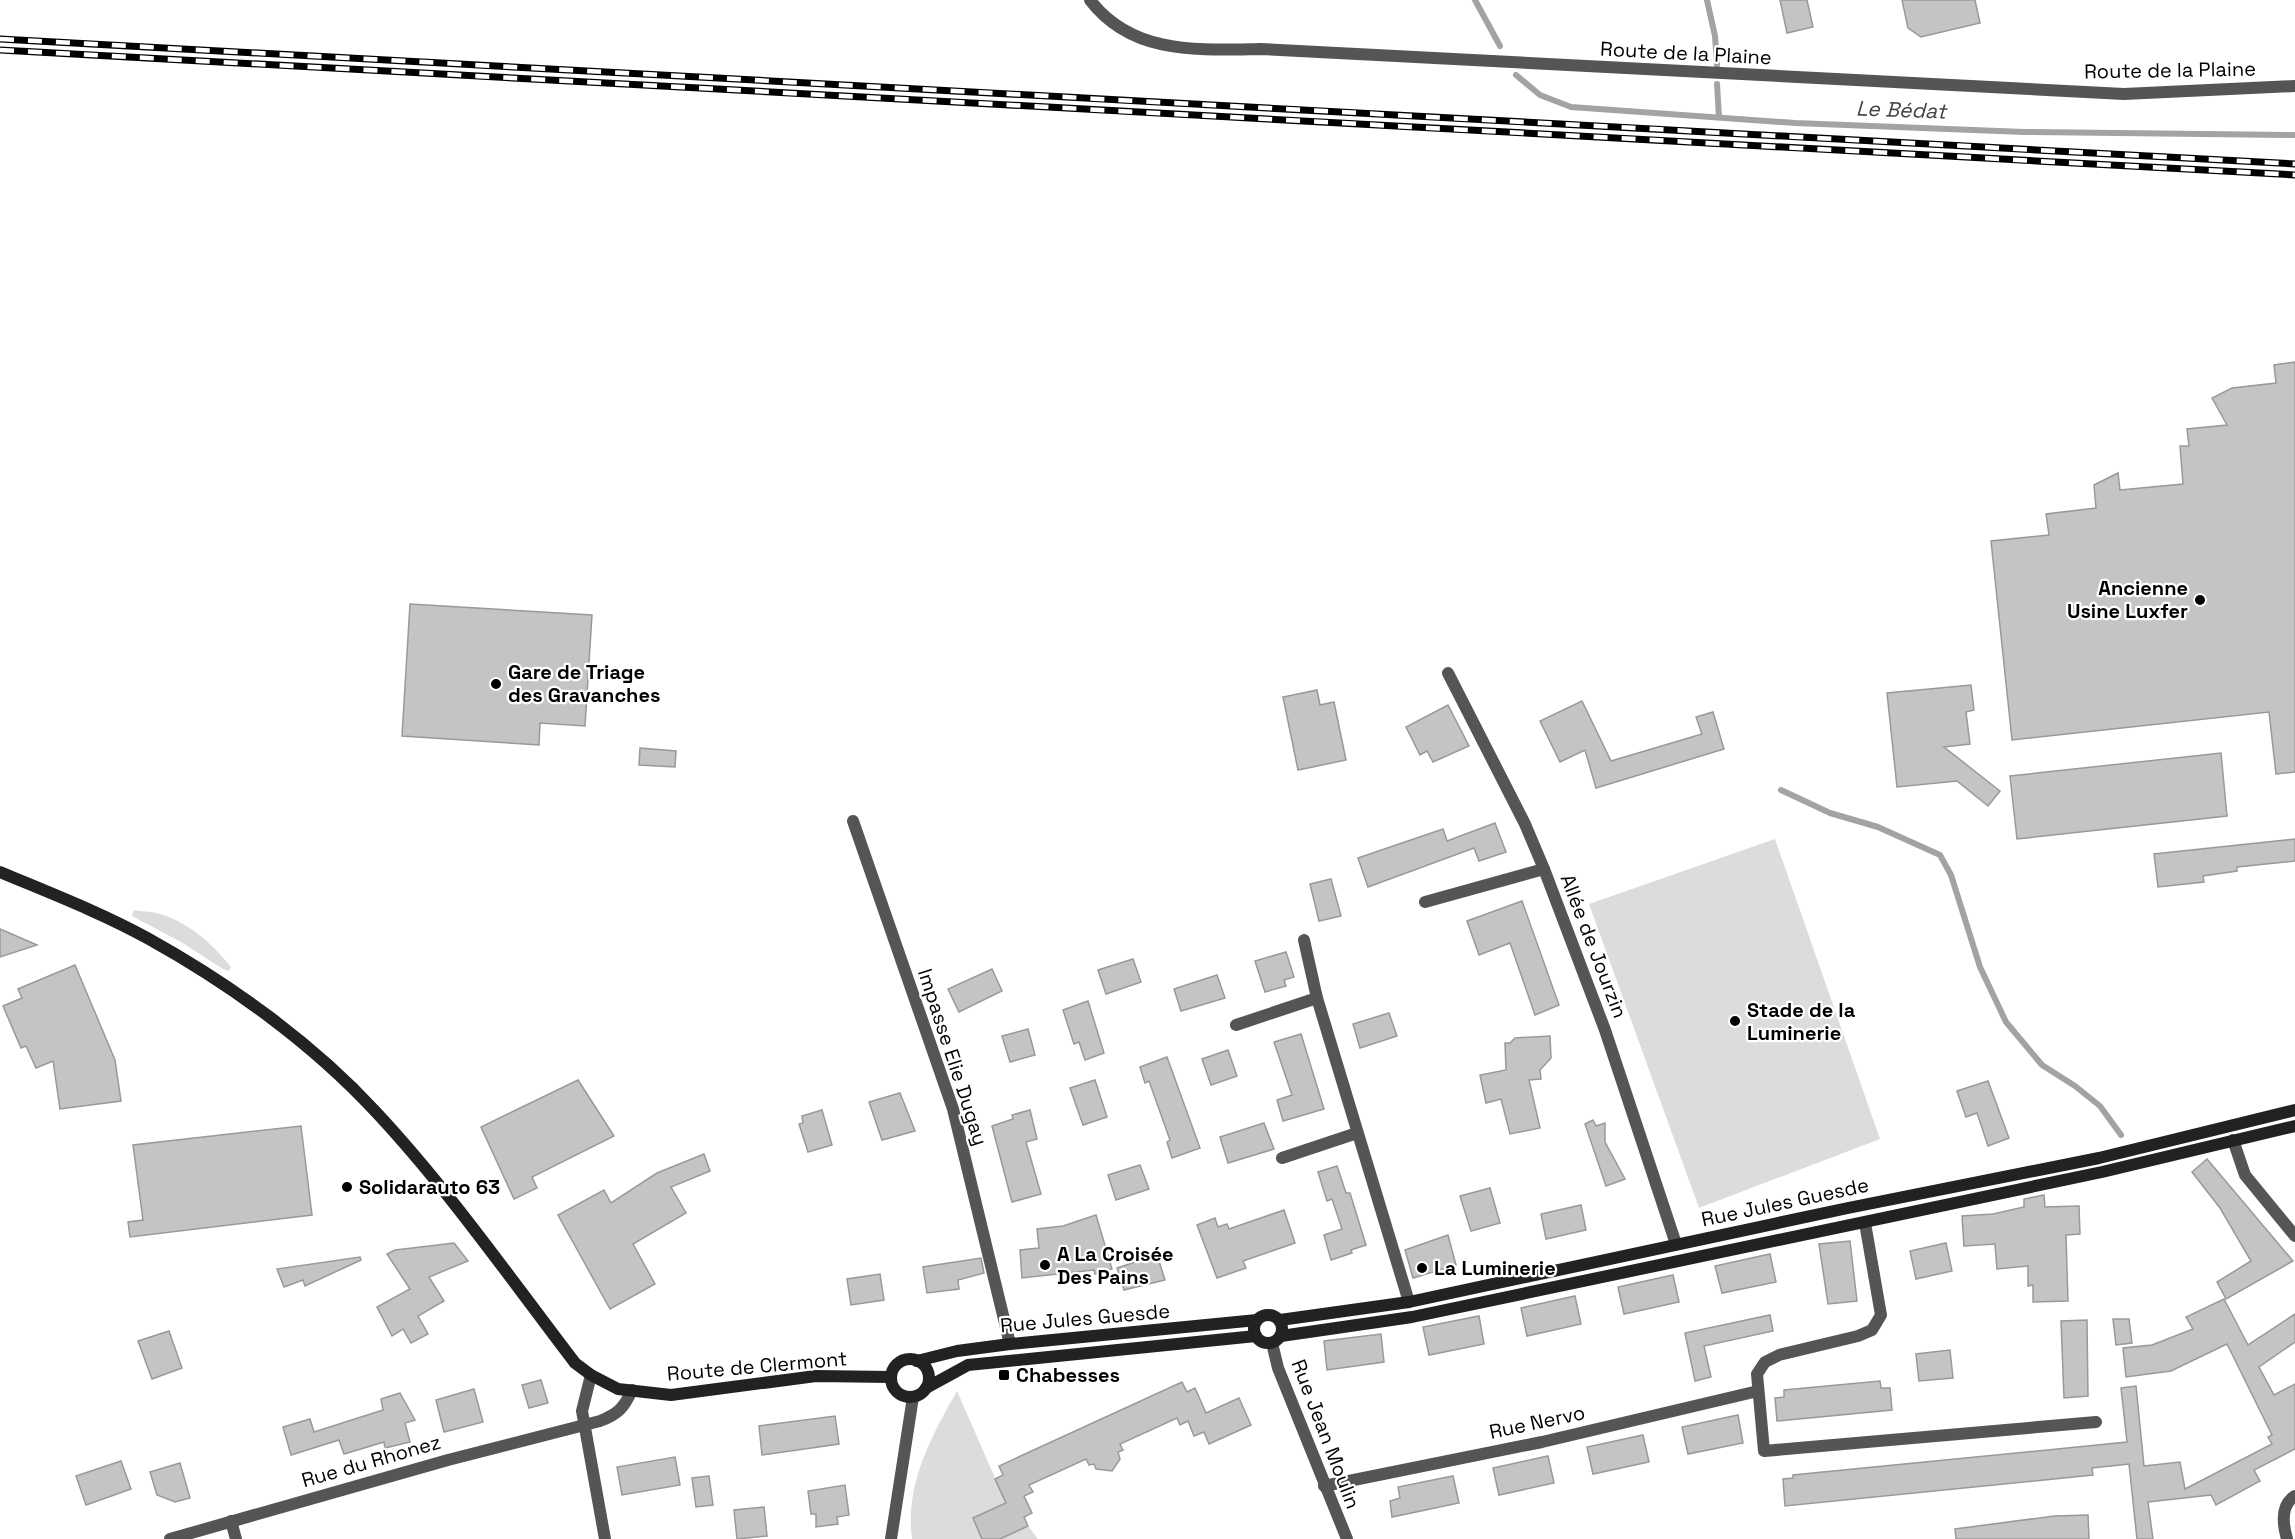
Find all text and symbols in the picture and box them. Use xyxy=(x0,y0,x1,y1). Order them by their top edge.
street label: Route de la Plaine xyxy=(1599,36,1773,70)
street label: Route de la Plaine xyxy=(2084,56,2256,84)
water label: Le Bédat xyxy=(1856,94,1949,125)
place label: Ancienne Usine Luxfer xyxy=(2067,575,2188,624)
marker: Ancienne Usine Luxfer xyxy=(2193,593,2207,607)
place label: Gare de Triage des Gravanches xyxy=(508,659,660,708)
marker: Gare de Triage des Gravanches xyxy=(489,677,503,691)
street label: Allée de Jourzin xyxy=(1555,870,1633,1022)
street label: Impasse Elie Dugay xyxy=(912,965,994,1149)
place label: Stade de la Luminerie xyxy=(1747,997,1856,1046)
marker: Stade de la Luminerie xyxy=(1728,1014,1742,1028)
street label: Rue Jules Guesde xyxy=(1699,1172,1871,1232)
place label: Solidarauto 63 xyxy=(359,1174,500,1200)
marker: Solidarauto 63 xyxy=(340,1180,354,1194)
place label: A La Croisée Des Pains xyxy=(1057,1241,1174,1290)
place label: La Luminerie xyxy=(1434,1255,1556,1281)
marker: A La Croisée Des Pains xyxy=(1038,1258,1052,1272)
marker: La Luminerie xyxy=(1415,1261,1429,1275)
street label: Rue Jules Guesde xyxy=(999,1298,1171,1338)
street label: Route de Clermont xyxy=(666,1345,848,1387)
street label: Rue Jean Moulin xyxy=(1286,1356,1366,1512)
place label: Chabesses xyxy=(1016,1362,1120,1388)
marker: Chabesses xyxy=(997,1368,1011,1382)
street label: Rue Nervo xyxy=(1487,1399,1587,1445)
street label: Rue du Rhonez xyxy=(298,1429,444,1493)

